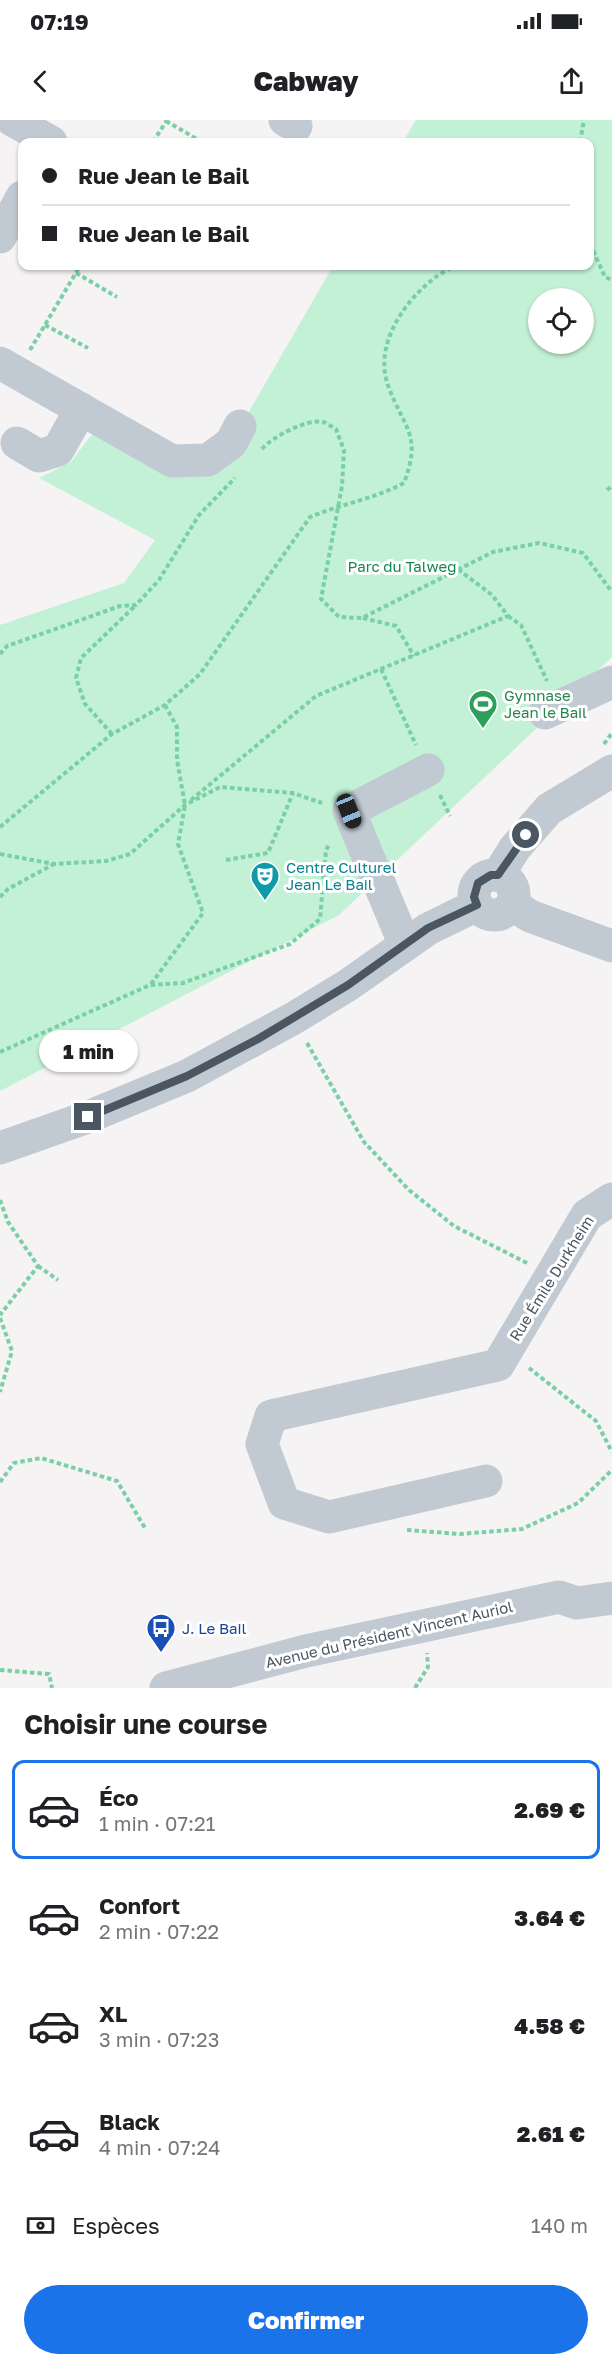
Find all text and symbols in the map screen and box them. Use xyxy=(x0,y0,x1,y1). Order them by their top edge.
text: 07:19 xyxy=(30,8,89,35)
icon: back xyxy=(24,65,57,98)
text: Cabway xyxy=(253,65,359,97)
icon: share xyxy=(555,65,588,98)
text: Rue Jean le Bail xyxy=(78,162,249,189)
text: Rue Jean le Bail xyxy=(78,220,249,247)
map controls xyxy=(528,288,594,354)
button: locate xyxy=(528,288,594,354)
park label: Parc du Talweg xyxy=(348,557,456,575)
place label: Gymnase Jean le Bail xyxy=(504,686,587,721)
sports icon: Gymnase Jean le Bail xyxy=(467,688,499,730)
car xyxy=(334,791,364,831)
route start xyxy=(512,821,539,848)
place label: Centre Culturel Jean Le Bail xyxy=(286,858,396,893)
theatre icon: Centre Culturel Jean Le Bail xyxy=(249,860,281,902)
callout: 1 min xyxy=(38,1030,138,1072)
text: 1 min xyxy=(63,1039,114,1063)
route end xyxy=(74,1103,101,1130)
street label: Rue Émile Durkheim xyxy=(505,1212,597,1344)
street label: Avenue du Président Vincent Auriol xyxy=(264,1597,515,1671)
bus stop icon: J. Le Bail xyxy=(145,1612,177,1654)
place label: J. Le Bail xyxy=(182,1619,247,1637)
text: Choisir une course xyxy=(24,1708,267,1740)
icon: car xyxy=(27,1783,81,1837)
text: Éco xyxy=(99,1784,138,1811)
text: 2.69 € xyxy=(514,1796,585,1823)
text: 1 min · 07:21 xyxy=(99,1811,215,1835)
icon: car xyxy=(27,1891,81,1945)
text: Confort xyxy=(99,1892,180,1919)
text: 3.64 € xyxy=(514,1904,585,1931)
text: 2 min · 07:22 xyxy=(99,1919,219,1943)
icon: car xyxy=(27,1999,81,2053)
text: XL xyxy=(99,2000,127,2027)
text: 4.58 € xyxy=(514,2012,585,2039)
text: 3 min · 07:23 xyxy=(99,2027,219,2051)
icon: car xyxy=(27,2107,81,2161)
text: Black xyxy=(99,2108,160,2135)
text: 2.61 € xyxy=(517,2120,585,2147)
text: 4 min · 07:24 xyxy=(99,2135,220,2159)
icon: cash xyxy=(24,2209,57,2242)
text: Espèces xyxy=(72,2212,160,2239)
text: 140 m xyxy=(531,2213,588,2237)
button: Confirmer xyxy=(24,2285,588,2354)

